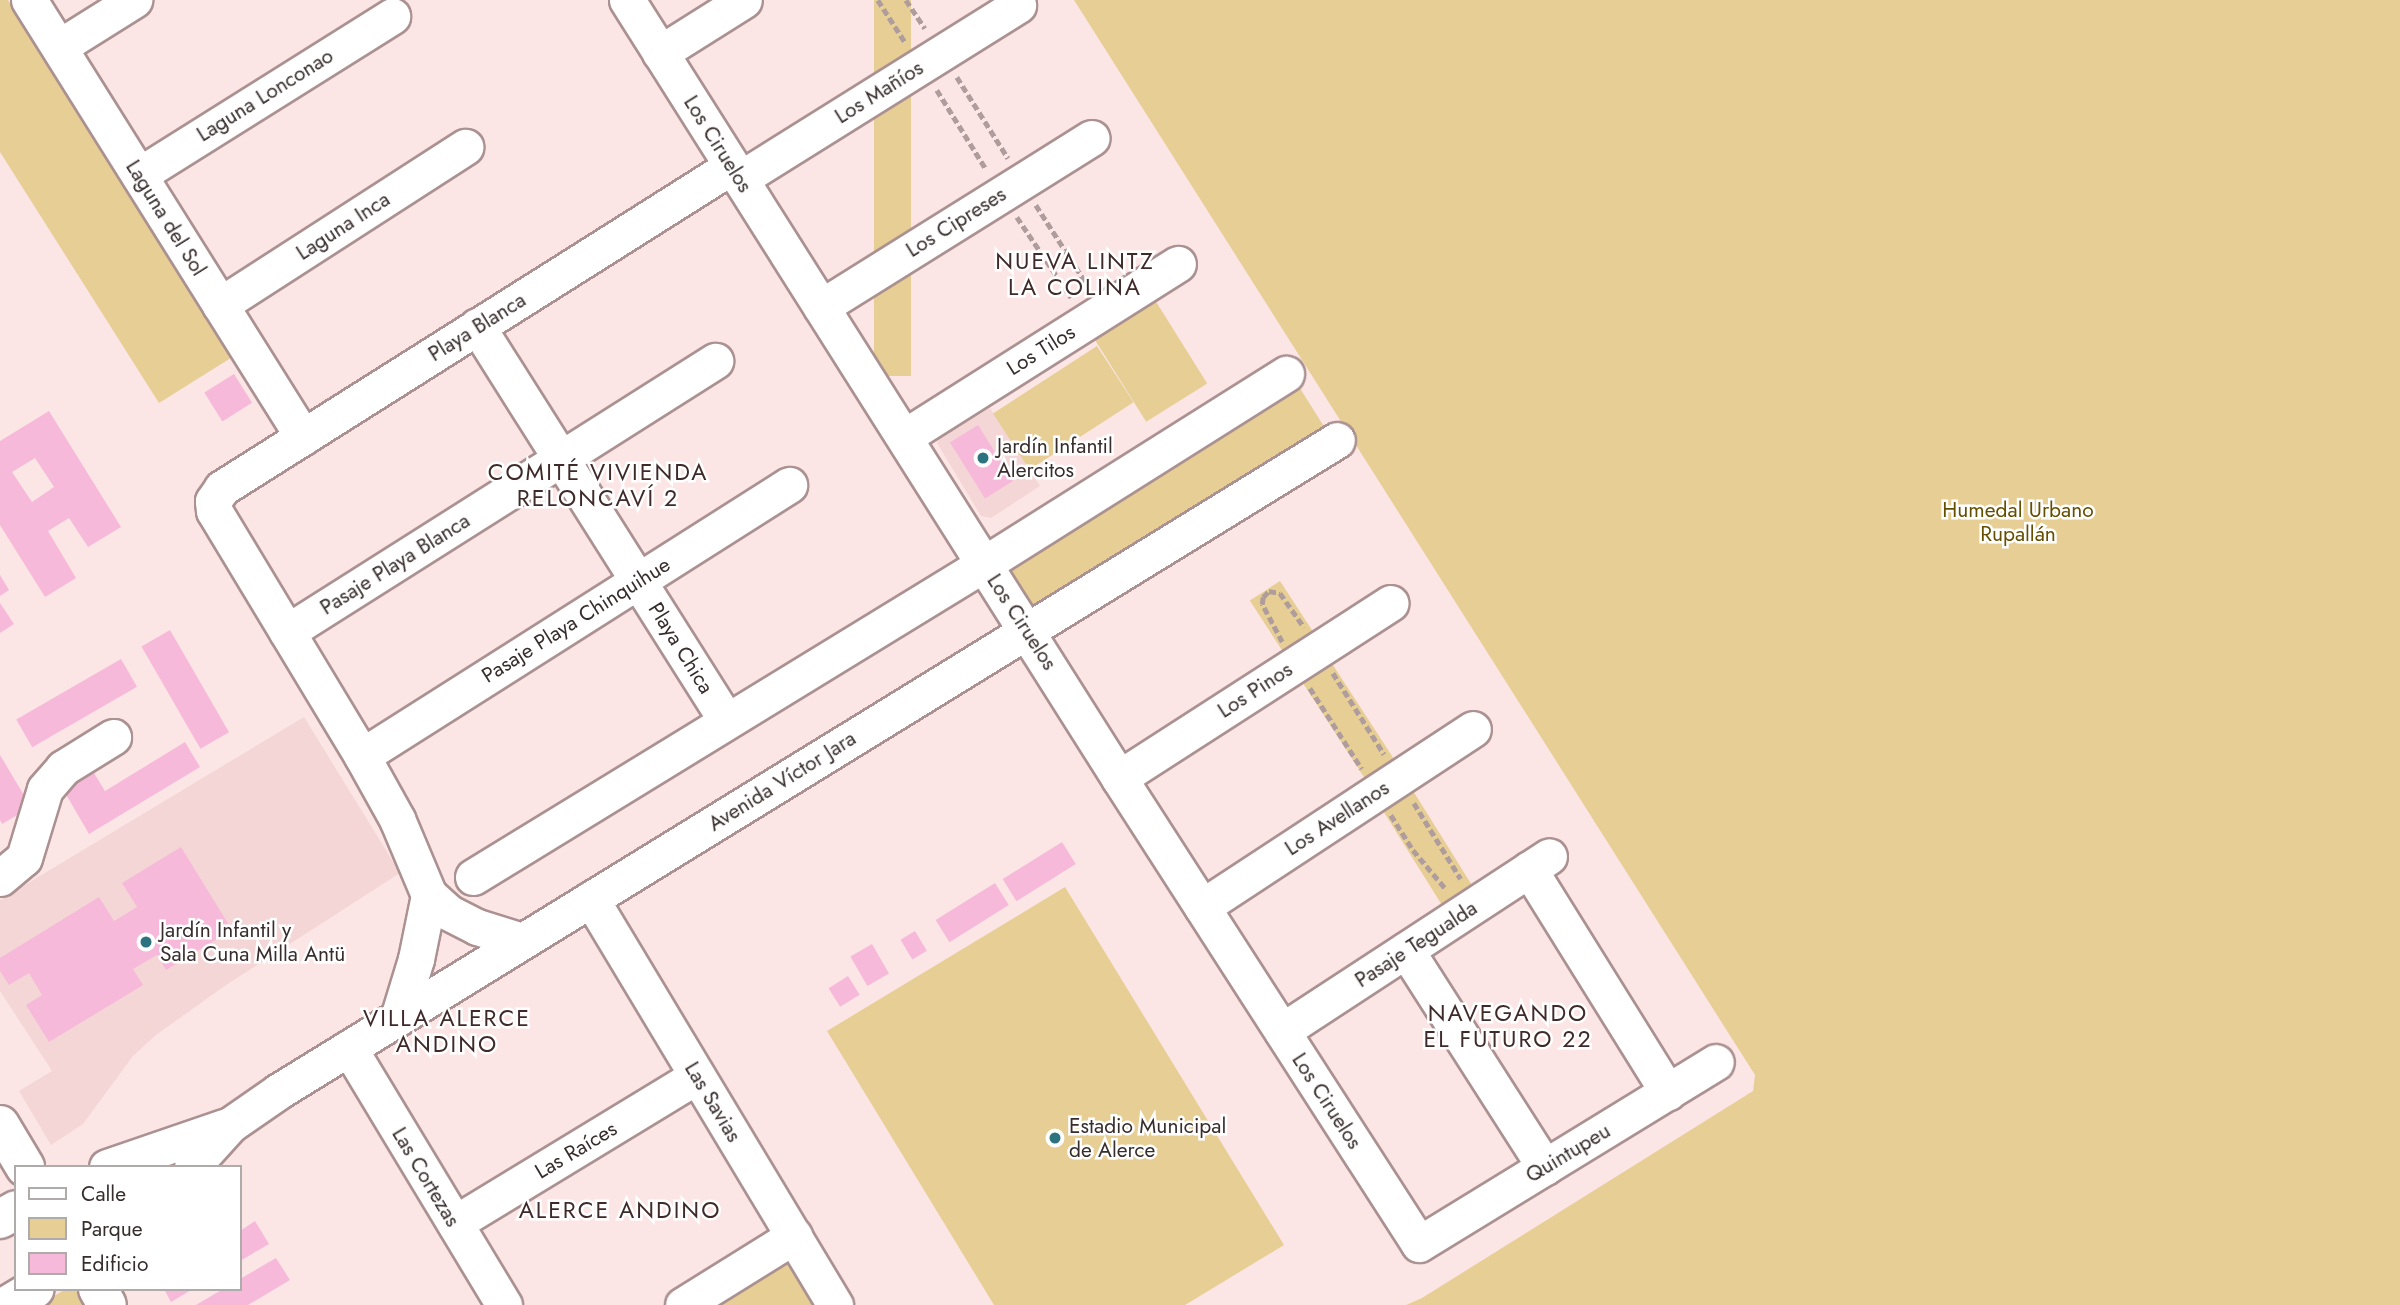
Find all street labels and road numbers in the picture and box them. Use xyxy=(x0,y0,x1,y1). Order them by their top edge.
street label: Laguna Lonconao xyxy=(192,43,338,147)
street label: Los Mañíos xyxy=(830,55,928,129)
street label: Los Ciruelos xyxy=(678,91,758,197)
street label: Laguna del Sol xyxy=(120,155,212,281)
street label: Los Cipreses xyxy=(901,181,1011,263)
street label: Laguna Inca xyxy=(292,186,394,266)
street label: Playa Blanca xyxy=(424,287,530,367)
street label: Los Tilos xyxy=(1002,319,1080,381)
street label: Pasaje Playa Blanca xyxy=(316,508,474,620)
street label: Pasaje Playa Chinquihue xyxy=(477,552,675,688)
street label: Los Ciruelos xyxy=(982,569,1062,675)
street label: Playa Chica xyxy=(643,598,719,698)
street label: Los Pinos xyxy=(1213,657,1297,723)
street label: Avenida Víctor Jara xyxy=(704,725,860,837)
street label: Los Avellanos xyxy=(1280,775,1394,861)
street label: Pasaje Tegualda xyxy=(1350,895,1482,993)
street label: Los Ciruelos xyxy=(1287,1048,1367,1154)
street label: Las Savias xyxy=(679,1057,747,1147)
street label: Las Raíces xyxy=(531,1116,621,1184)
street label: Quintupeu xyxy=(1521,1118,1615,1188)
street label: Las Cortezas xyxy=(387,1123,465,1231)

